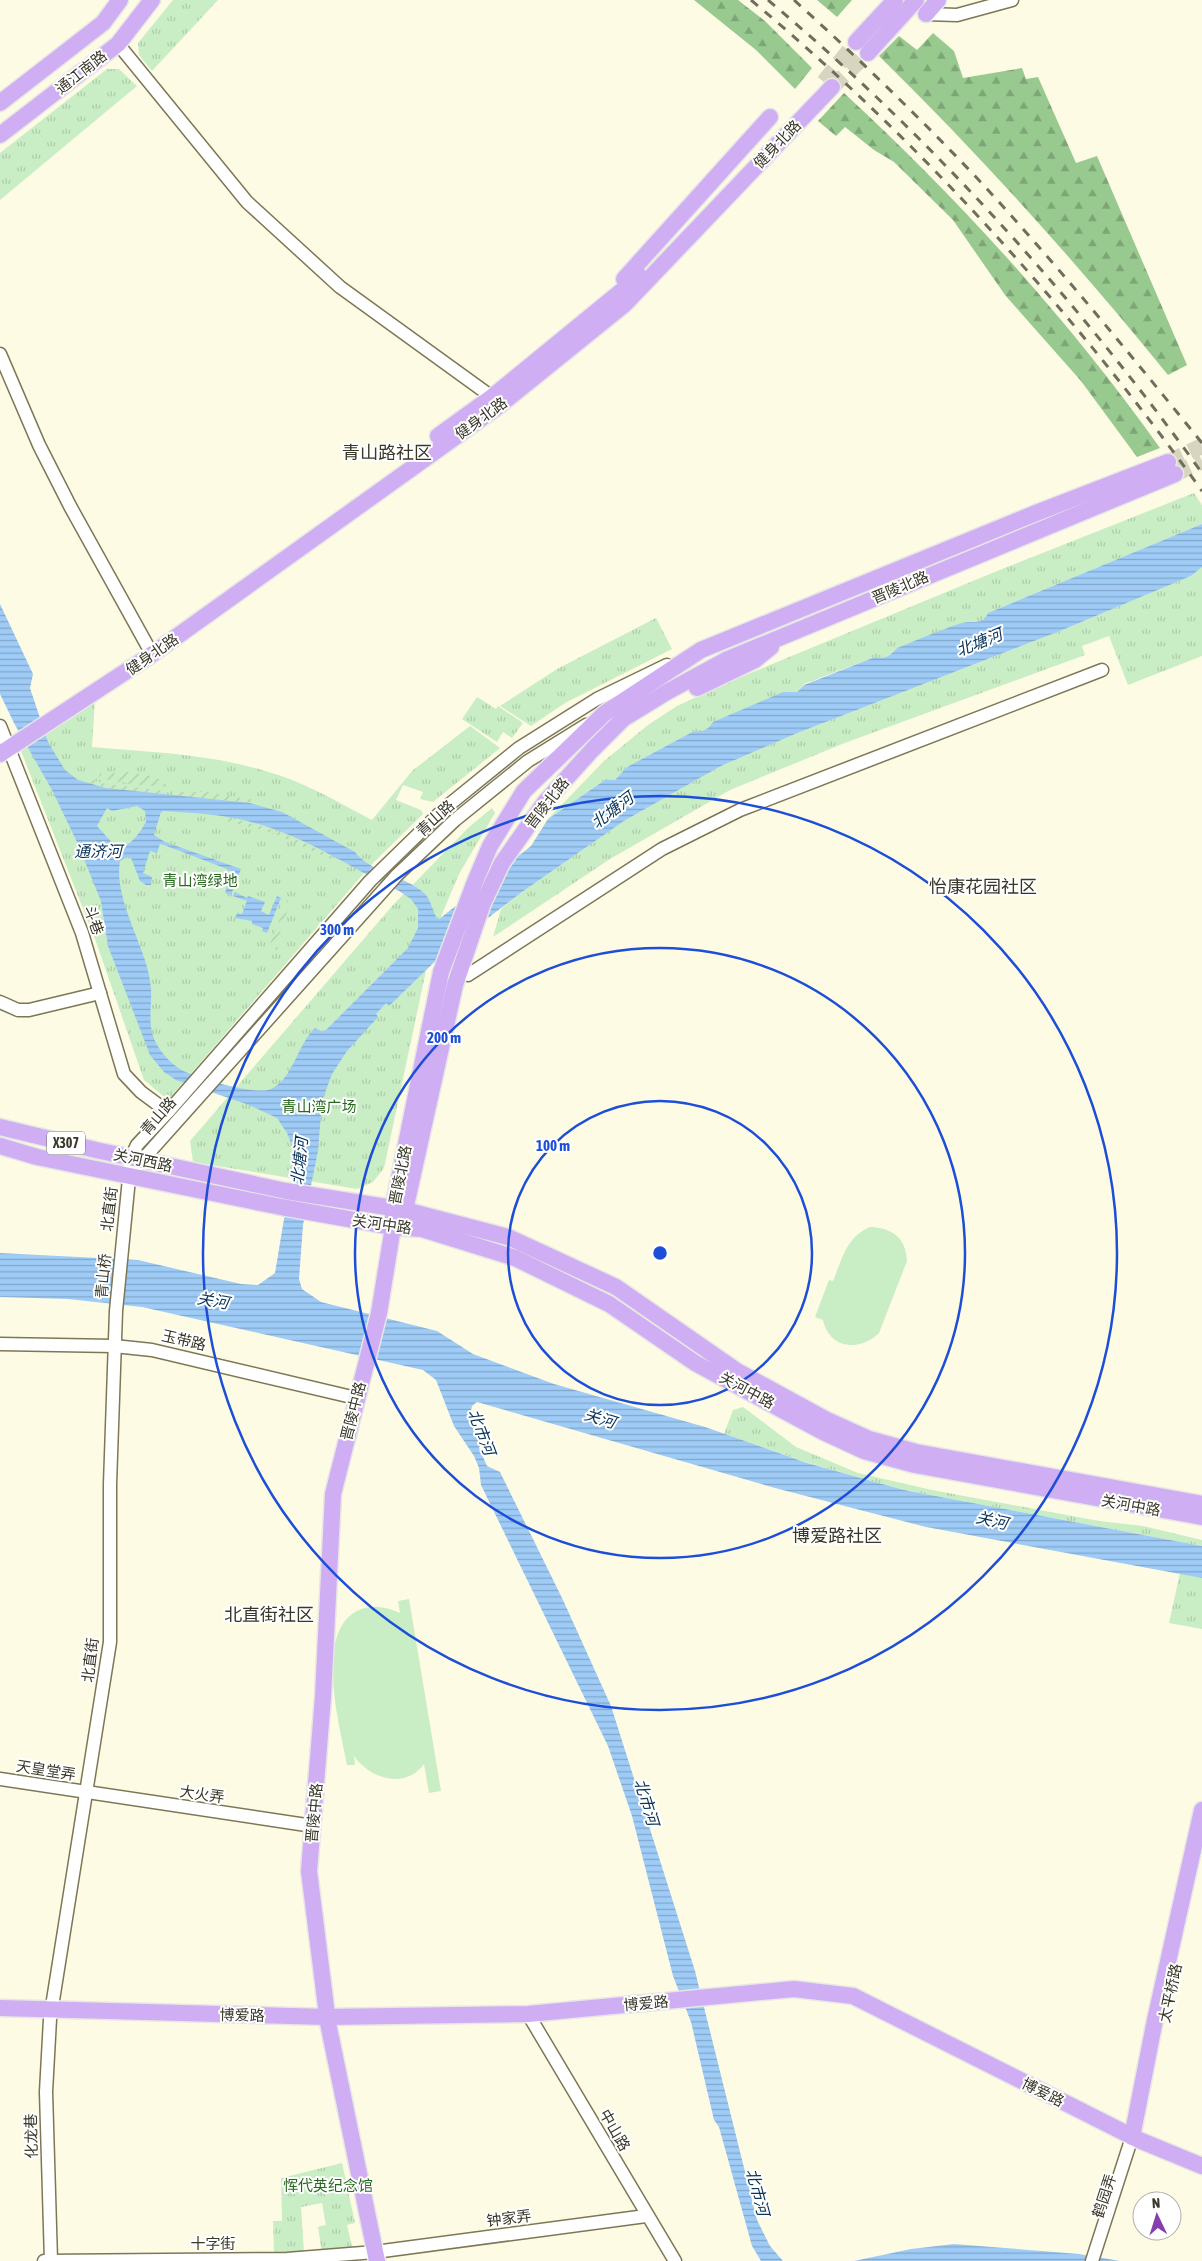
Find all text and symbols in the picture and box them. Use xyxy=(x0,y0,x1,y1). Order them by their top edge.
street label: 通江南路 xyxy=(52,47,110,97)
street label: 健身北路 xyxy=(750,117,804,171)
street label: 健身北路 xyxy=(452,393,510,443)
district label: 青山路社区 xyxy=(342,442,432,463)
street label: 晋陵北路 xyxy=(869,567,931,607)
water label: 北塘河 xyxy=(953,624,1007,659)
street label: 健身北路 xyxy=(123,630,181,678)
street label: 晋陵北路 xyxy=(522,774,572,832)
water label: 北塘河 xyxy=(587,787,639,832)
street label: 青山路 xyxy=(413,797,457,839)
water label: 通济河 xyxy=(74,842,125,860)
park label: 青山湾绿地 xyxy=(162,872,238,889)
district label: 怡康花园社区 xyxy=(929,876,1037,897)
street label: 斗巷 xyxy=(81,903,107,937)
text: 300 m xyxy=(320,921,354,938)
text: 200 m xyxy=(427,1029,461,1046)
street label: 青山路 xyxy=(137,1093,179,1139)
park label: 青山湾广场 xyxy=(281,1098,357,1115)
road number: X307 xyxy=(47,1132,85,1154)
water label: 北塘河 xyxy=(288,1133,311,1186)
text: 100 m xyxy=(536,1137,570,1154)
street label: 晋陵北路 xyxy=(386,1144,414,1206)
street label: 关河西路 xyxy=(112,1145,174,1175)
street label: 北直街 xyxy=(98,1186,120,1232)
street label: 关河中路 xyxy=(351,1211,413,1237)
centre of rings xyxy=(651,1244,669,1262)
street label: 青山桥 xyxy=(93,1253,113,1299)
water label: 关河 xyxy=(196,1288,233,1312)
street label: 玉带路 xyxy=(160,1327,208,1353)
street label: 关河中路 xyxy=(717,1368,777,1412)
street label: 晋陵中路 xyxy=(337,1380,369,1442)
water label: 关河 xyxy=(582,1405,621,1432)
water label: 北市河 xyxy=(465,1406,500,1460)
street label: 关河中路 xyxy=(1100,1491,1162,1519)
water label: 关河 xyxy=(974,1508,1013,1533)
district label: 博爱路社区 xyxy=(792,1525,882,1546)
district label: 北直街社区 xyxy=(224,1604,314,1625)
street label: 北直街 xyxy=(79,1637,101,1683)
street label: 天皇堂弄 xyxy=(15,1757,77,1783)
water label: 北市河 xyxy=(631,1776,663,1830)
street label: 大火弄 xyxy=(179,1782,225,1806)
street label: 晋陵中路 xyxy=(303,1782,325,1844)
street label: 太平桥路 xyxy=(1155,1962,1185,2024)
street label: 博爱路 xyxy=(623,1993,669,2013)
street label: 博爱路 xyxy=(219,2006,265,2024)
street label: 博爱路 xyxy=(1019,2074,1067,2110)
street label: 中山路 xyxy=(596,2106,634,2154)
street label: 化龙巷 xyxy=(22,2113,40,2159)
water label: 北市河 xyxy=(743,2166,774,2220)
street label: 鹤园弄 xyxy=(1089,2172,1119,2220)
park label: 恽代英纪念馆 xyxy=(283,2177,373,2194)
north arrow xyxy=(1132,2191,1182,2241)
text: N xyxy=(1151,2195,1161,2211)
street label: 钟家弄 xyxy=(486,2207,532,2229)
street label: 十字街 xyxy=(190,2235,236,2252)

